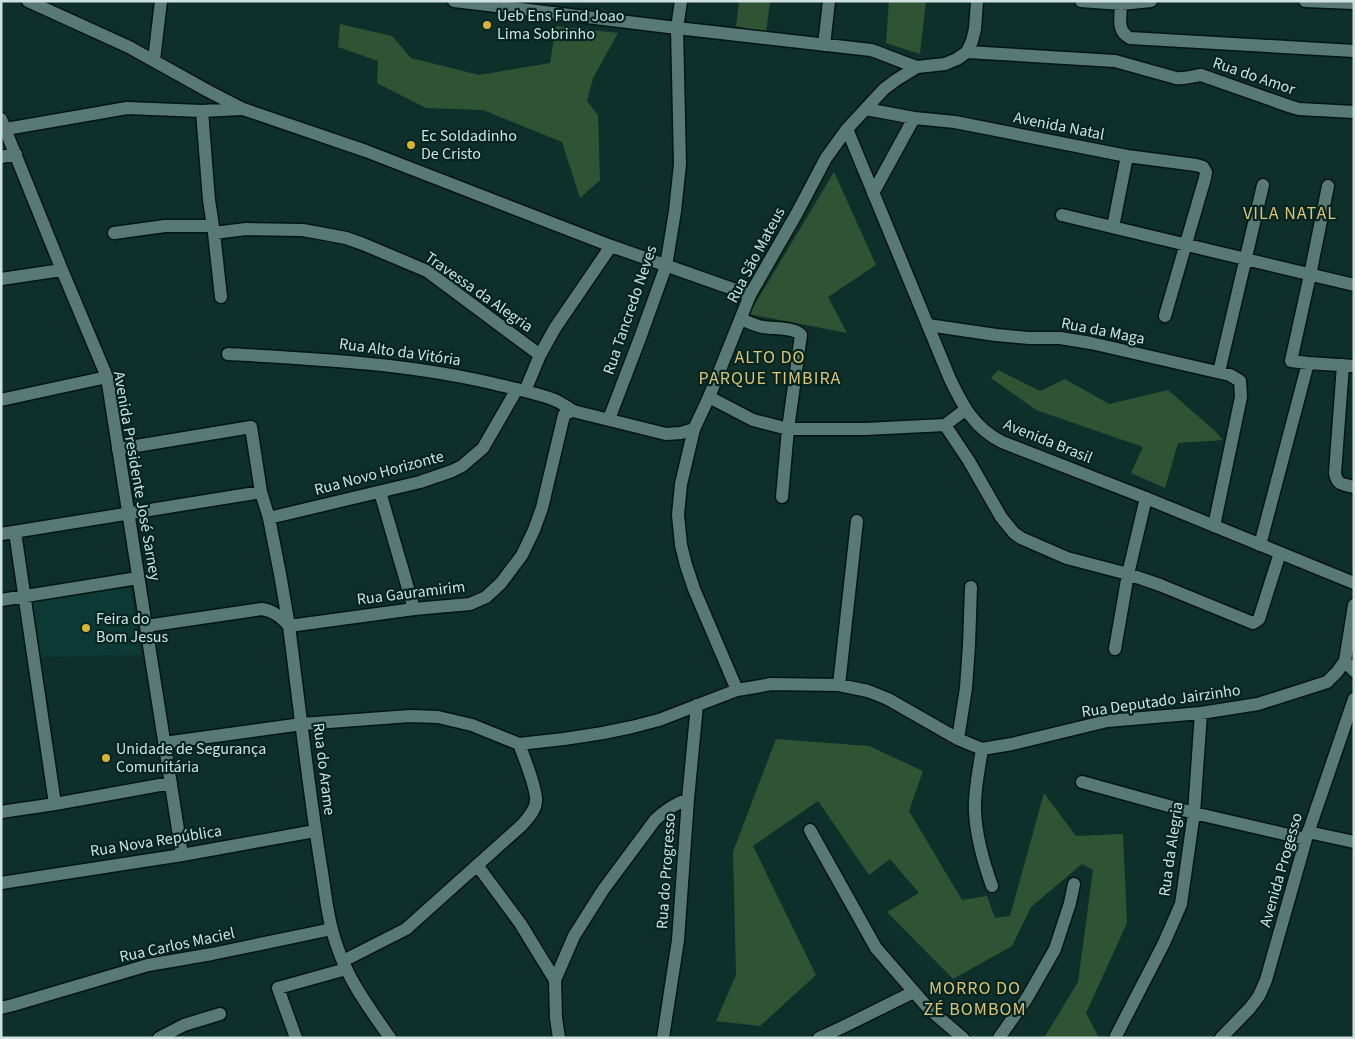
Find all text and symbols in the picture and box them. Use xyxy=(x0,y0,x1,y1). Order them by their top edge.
place label: Ueb Ens Fund Joao Lima Sobrinho xyxy=(497,5,624,45)
marker: Ueb Ens Fund Joao Lima Sobrinho xyxy=(481,19,493,31)
street label: Rua do Amor xyxy=(1210,52,1299,101)
street label: Avenida Natal xyxy=(1012,106,1106,146)
place label: Ec Soldadinho De Cristo xyxy=(421,125,517,165)
marker: Ec Soldadinho De Cristo xyxy=(405,139,417,151)
district label: VILA NATAL xyxy=(1243,201,1337,226)
street label: Rua São Mateus xyxy=(722,203,791,307)
street label: Rua Tancredo Neves xyxy=(598,242,662,377)
street label: Travessa da Alegria xyxy=(421,246,537,338)
street label: Rua da Maga xyxy=(1059,312,1147,350)
street label: Rua Alto da Vitória xyxy=(338,333,462,371)
district label: ALTO DO PARQUE TIMBIRA xyxy=(699,345,841,391)
street label: Avenida Presidente José Sarney xyxy=(108,370,166,583)
street label: Avenida Brasil xyxy=(1000,413,1096,469)
street label: Rua Novo Horizonte xyxy=(312,445,446,501)
street label: Rua Gauramirim xyxy=(356,575,466,611)
place label: Feira do Bom Jesus xyxy=(96,608,169,648)
marker: Feira do Bom Jesus xyxy=(80,622,92,634)
street label: Rua Deputado Jairzinho xyxy=(1080,679,1242,723)
street label: Rua do Arame xyxy=(307,722,341,817)
place label: Unidade de Segurança Comunitária xyxy=(116,738,266,778)
marker: Unidade de Segurança Comunitária xyxy=(100,752,112,764)
street label: Rua da Alegria xyxy=(1153,800,1189,898)
street label: Avenida Progesso xyxy=(1254,810,1308,930)
street label: Rua do Progresso xyxy=(651,812,681,930)
street label: Rua Nova República xyxy=(89,820,223,862)
street label: Rua Carlos Maciel xyxy=(117,922,237,968)
district label: MORRO DO ZÉ BOMBOM xyxy=(923,976,1027,1022)

